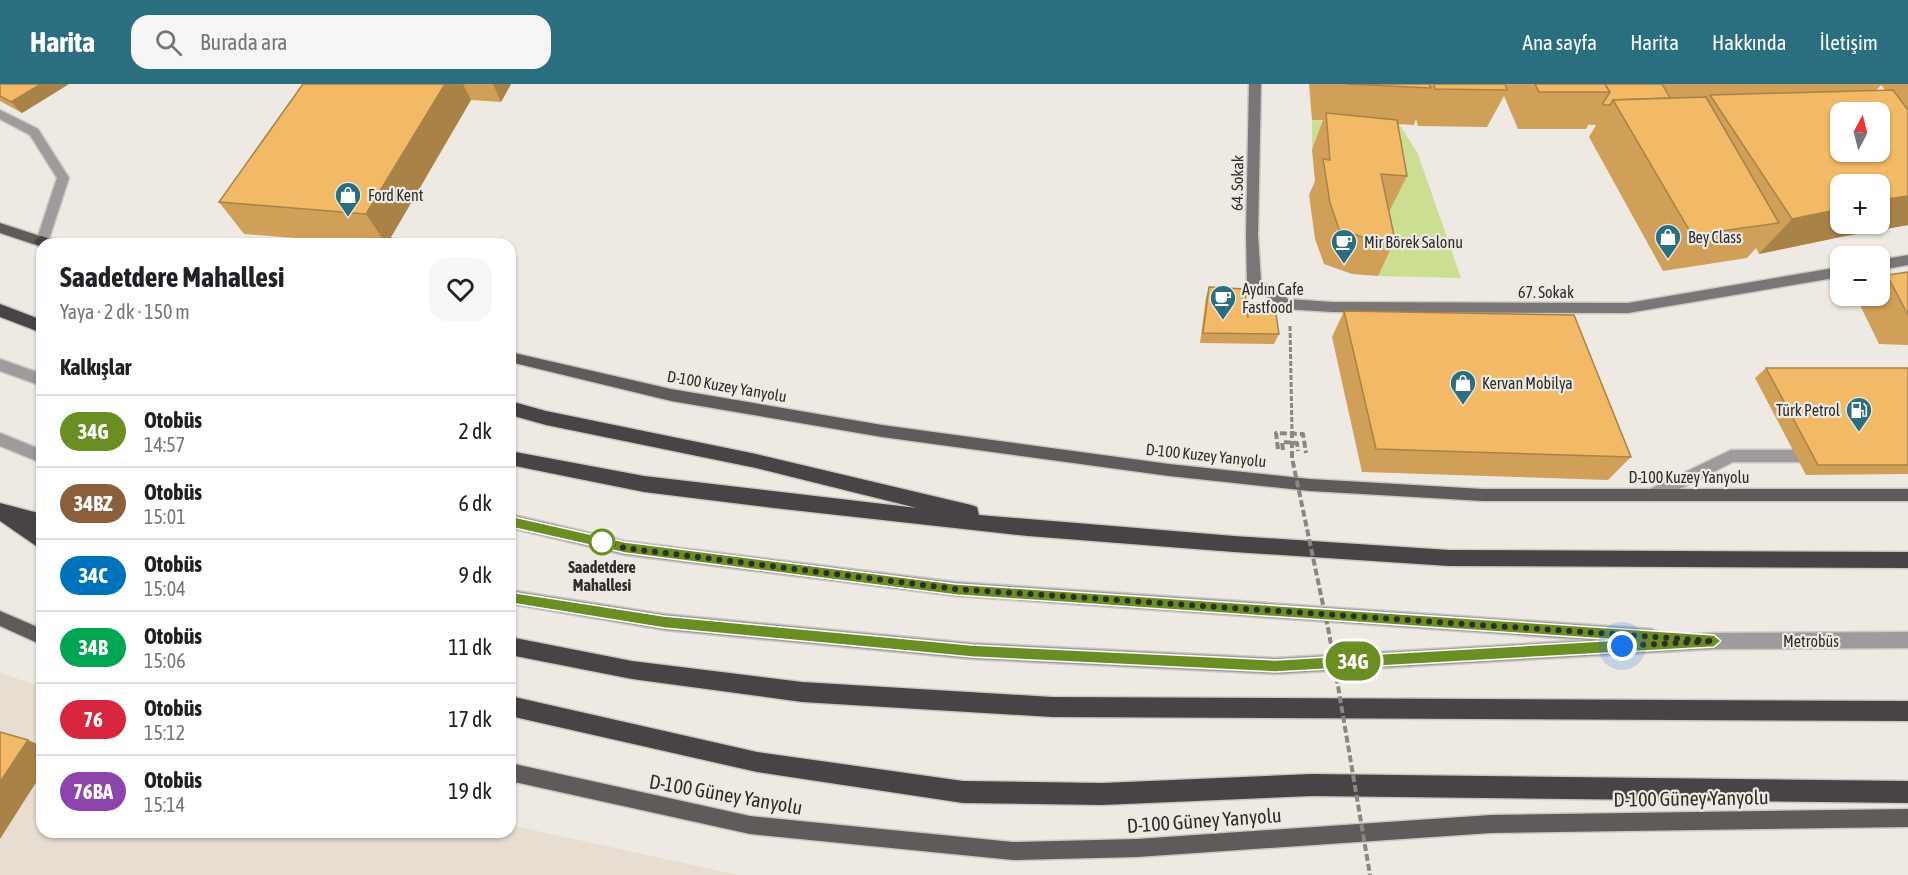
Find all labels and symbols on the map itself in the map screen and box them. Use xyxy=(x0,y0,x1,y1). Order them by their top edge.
north arrow xyxy=(1830,102,1890,162)
street label: 64. Sokak xyxy=(1228,155,1246,211)
shop icon: Ford Kent xyxy=(333,180,363,218)
place label: Ford Kent xyxy=(368,186,424,204)
shop icon: Bey Class xyxy=(1653,222,1683,260)
cafe icon: Mir Börek Salonu xyxy=(1329,227,1359,265)
place label: Bey Class xyxy=(1688,228,1742,247)
place label: Mir Börek Salonu xyxy=(1364,233,1463,251)
place label: Aydın Cafe Fastfood xyxy=(1242,280,1304,316)
cafe icon: Aydın Cafe Fastfood xyxy=(1208,283,1238,321)
street label: 67. Sokak xyxy=(1518,283,1574,301)
street label: D-100 Kuzey Yanyolu xyxy=(666,367,788,406)
shop icon: Kervan Mobilya xyxy=(1448,368,1478,406)
place label: Kervan Mobilya xyxy=(1482,374,1573,393)
fuel station icon: Türk Petrol xyxy=(1844,395,1874,433)
place label: Türk Petrol xyxy=(1776,401,1841,419)
street label: D-100 Kuzey Yanyolu xyxy=(1145,440,1267,471)
street label: D-100 Kuzey Yanyolu xyxy=(1628,468,1750,487)
marker: Saadetdere Mahallesi xyxy=(589,529,615,555)
place label: Saadetdere Mahallesi xyxy=(568,558,636,594)
your location xyxy=(1607,631,1637,661)
street label: Metrobüs xyxy=(1783,632,1839,650)
line badge: 34G xyxy=(1318,642,1388,680)
street label: D-100 Güney Yanyolu xyxy=(648,769,804,819)
street label: D-100 Güney Yanyolu xyxy=(1613,785,1769,811)
street label: D-100 Güney Yanyolu xyxy=(1126,803,1282,837)

